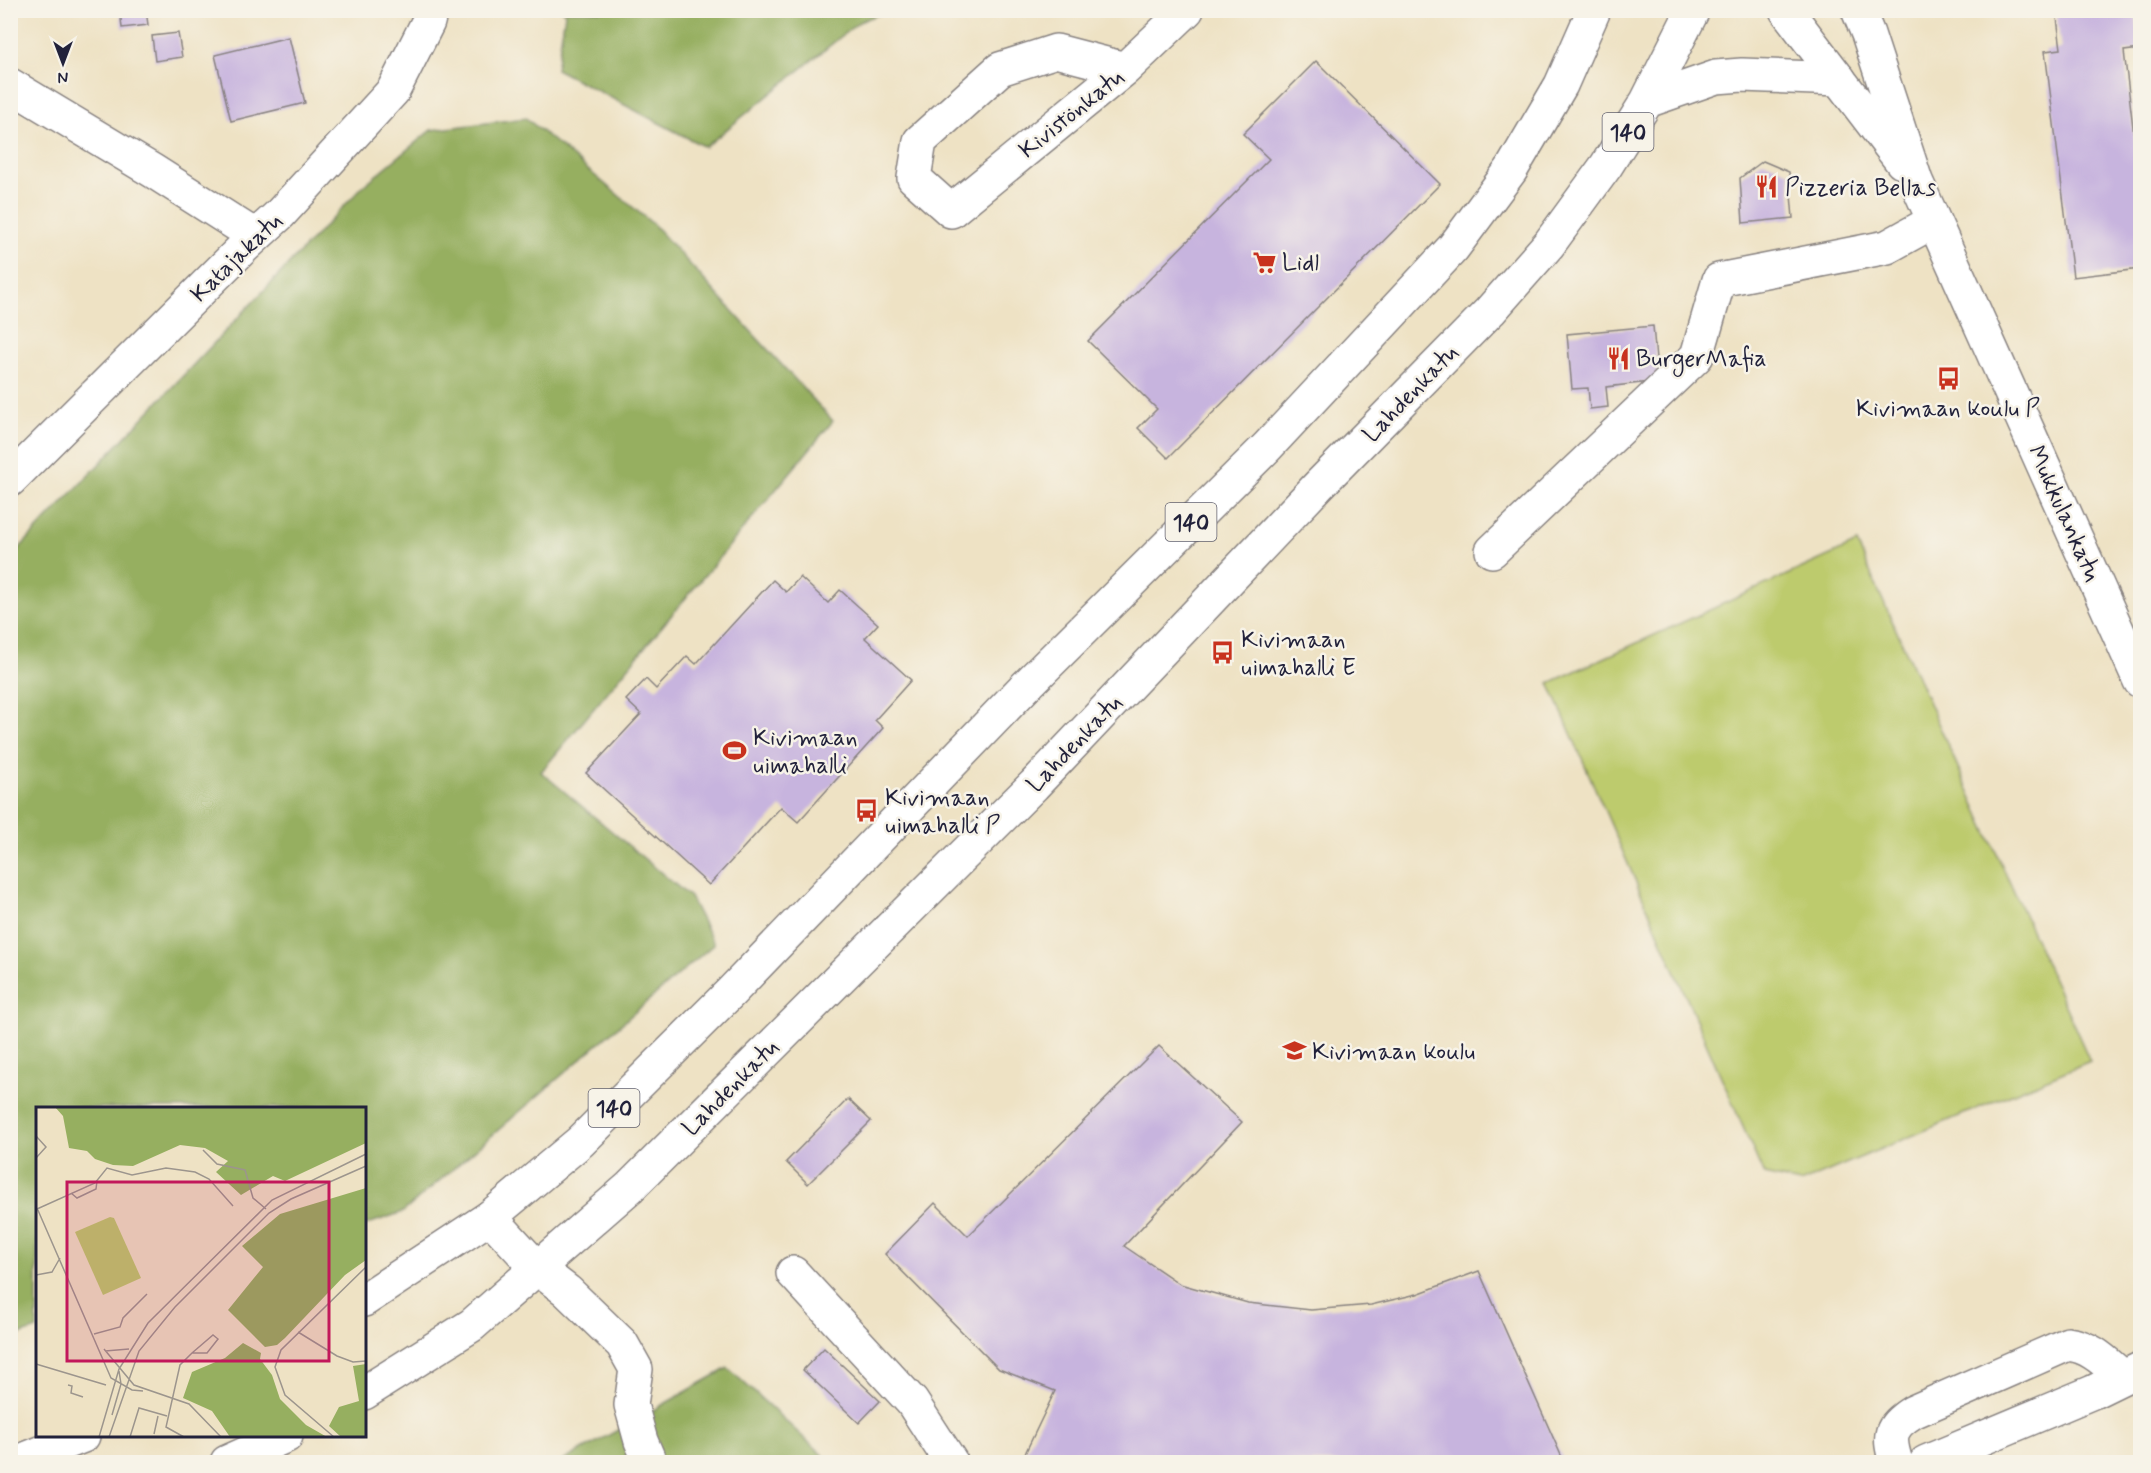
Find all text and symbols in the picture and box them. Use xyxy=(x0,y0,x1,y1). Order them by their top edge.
north arrow xyxy=(33,33,93,93)
street label: Kivistönkatu xyxy=(1013,62,1131,166)
text: N xyxy=(58,66,68,87)
road number: 140 xyxy=(1602,113,1654,151)
place label: Pizzeria Bellas xyxy=(1785,173,1936,204)
restaurant icon: Pizzeria Bellas xyxy=(1754,174,1780,200)
street label: Katajakatu xyxy=(184,206,290,310)
place label: Lidl xyxy=(1282,248,1319,279)
supermarket icon: Lidl xyxy=(1251,249,1277,275)
street label: Lahdenkatu xyxy=(1356,338,1466,450)
place label: BurgerMafia xyxy=(1636,344,1766,377)
restaurant icon: BurgerMafia xyxy=(1605,345,1631,371)
bus stop icon: Kivimaan koulu P xyxy=(1935,365,1961,391)
place label: Kivimaan koulu P xyxy=(1856,394,2041,425)
street label: Mukkulankatu xyxy=(2020,441,2107,587)
road number: 140 xyxy=(1166,503,1216,541)
place label: Kivimaan uimahalli E xyxy=(1241,625,1356,684)
bus stop icon: Kivimaan uimahalli E xyxy=(1210,640,1236,666)
street label: Lahdenkatu xyxy=(1020,688,1130,800)
place label: Kivimaan uimahalli xyxy=(753,723,857,782)
sports icon: Kivimaan uimahalli xyxy=(722,738,748,764)
place label: Kivimaan uimahalli P xyxy=(885,783,1001,842)
bus stop icon: Kivimaan uimahalli P xyxy=(854,798,880,824)
street label: Lahdenkatu xyxy=(676,1033,786,1143)
place label: Kivimaan koulu xyxy=(1312,1037,1475,1068)
school or university icon: Kivimaan koulu xyxy=(1281,1038,1307,1064)
road number: 140 xyxy=(588,1089,640,1127)
inset map xyxy=(36,1107,366,1437)

